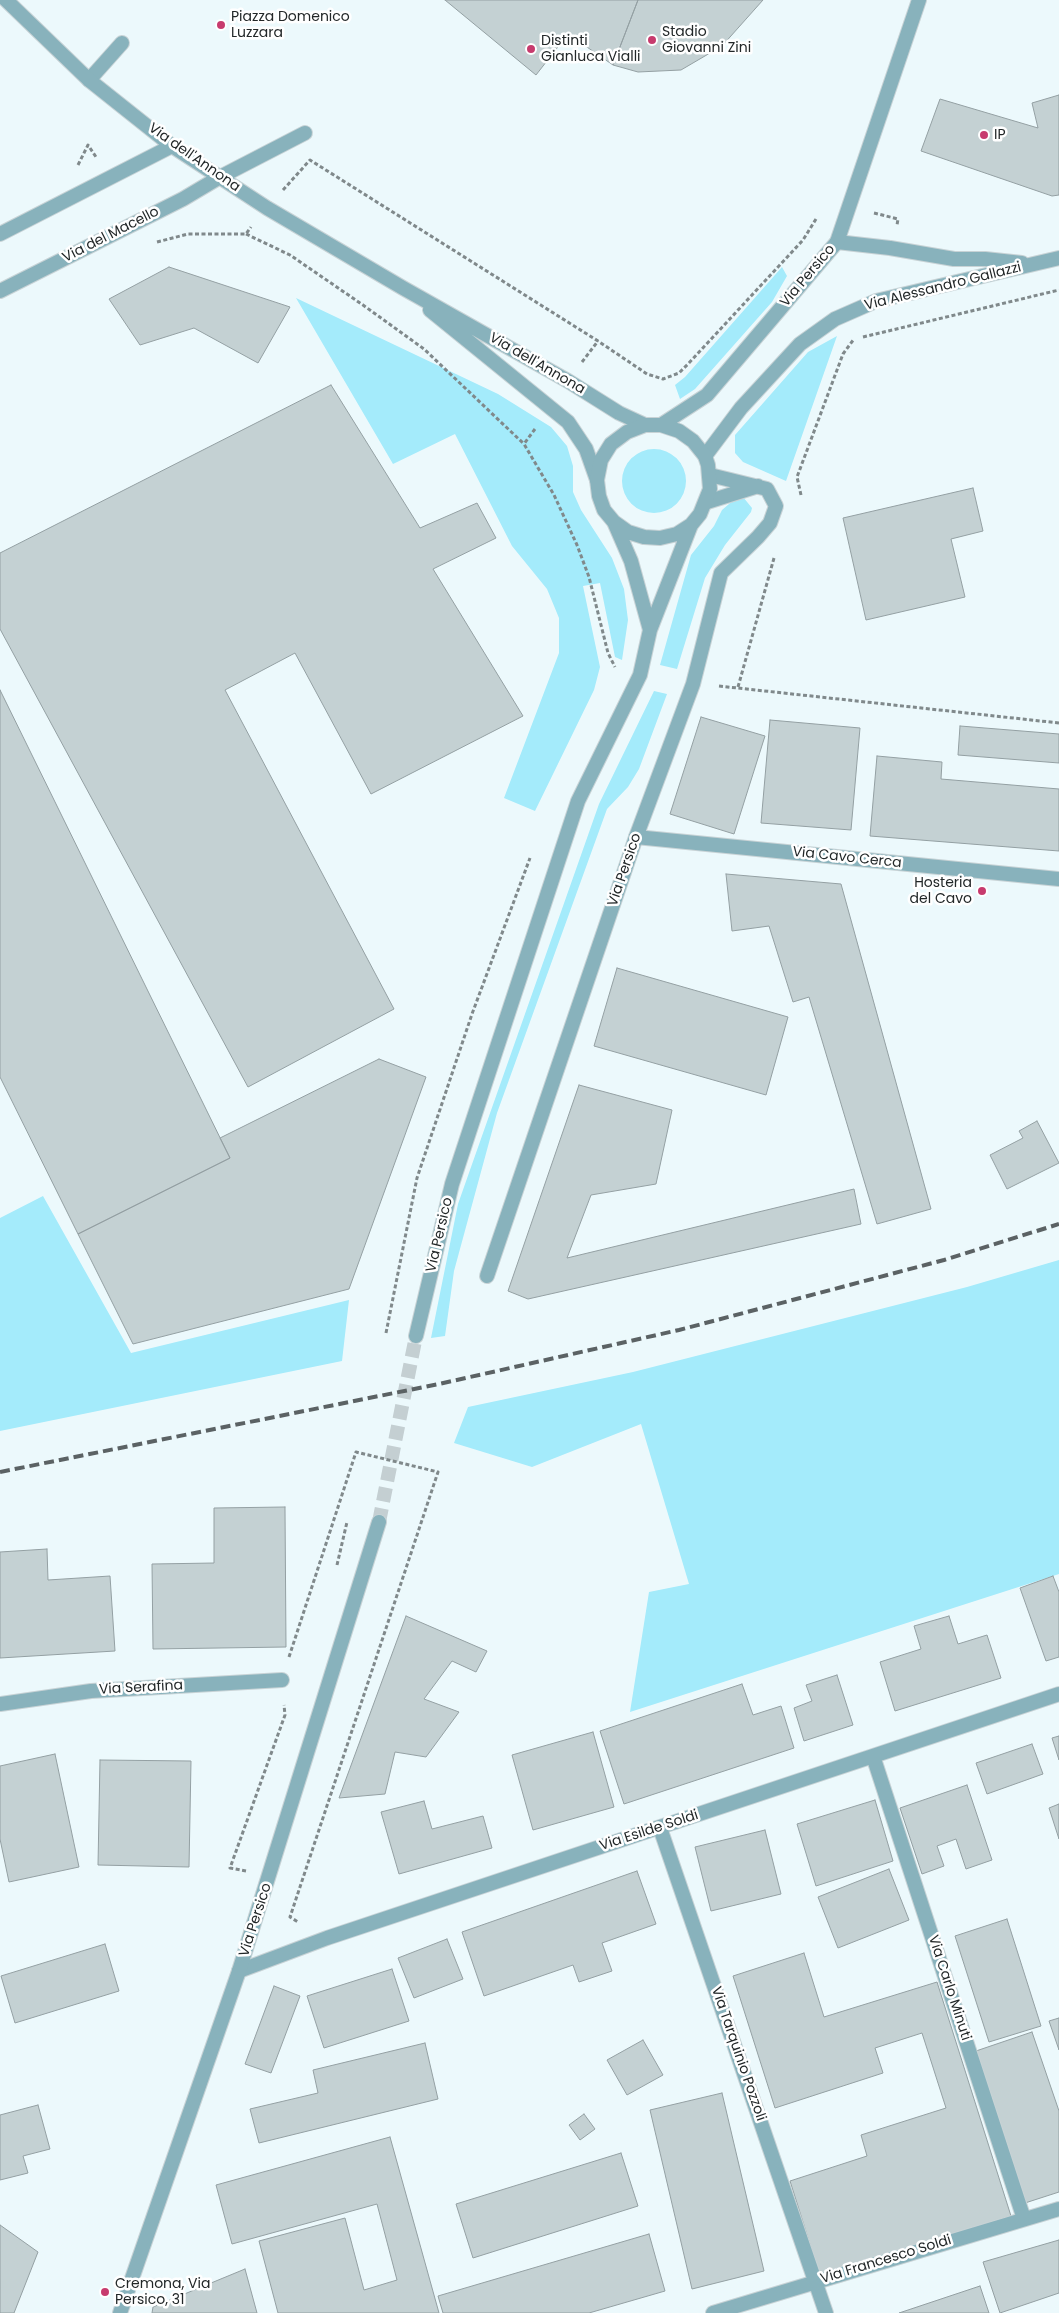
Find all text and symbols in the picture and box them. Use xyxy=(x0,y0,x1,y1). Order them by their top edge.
place label: Piazza Domenico Luzzara xyxy=(231,9,350,41)
marker: Piazza Domenico Luzzara xyxy=(215,19,227,31)
place label: Stadio Giovanni Zini xyxy=(662,24,751,56)
place label: Distinti Gianluca Vialli xyxy=(541,33,641,65)
marker: Stadio Giovanni Zini xyxy=(646,34,658,46)
marker: Distinti Gianluca Vialli xyxy=(525,43,537,55)
street label: Via dell'Annona xyxy=(145,120,243,196)
place label: IP xyxy=(994,127,1006,143)
marker: IP xyxy=(978,129,990,141)
street label: Via del Macello xyxy=(60,203,162,267)
street label: Via Persico xyxy=(777,241,839,311)
street label: Via Alessandro Gallazzi xyxy=(863,259,1023,315)
street label: Via dell'Annona xyxy=(486,330,588,398)
street label: Via Persico xyxy=(605,831,645,909)
street label: Via Cavo Cerca xyxy=(792,844,902,872)
place label: Hosteria del Cavo xyxy=(910,875,972,908)
marker: Hosteria del Cavo xyxy=(976,885,988,897)
street label: Via Persico xyxy=(423,1196,457,1274)
street label: Via Serafina xyxy=(99,1677,183,1699)
street label: Via Esilde Soldi xyxy=(597,1807,701,1855)
street label: Via Persico xyxy=(236,1881,276,1959)
street label: Via Carlo Minuti xyxy=(924,1933,974,2043)
street label: Via Tarquinio Pozzoli xyxy=(707,1985,769,2123)
street label: Via Francesco Soldi xyxy=(819,2232,953,2288)
place label: Cremona, Via Persico, 31 xyxy=(115,2276,210,2308)
marker: Cremona, Via Persico, 31 xyxy=(99,2286,111,2298)

